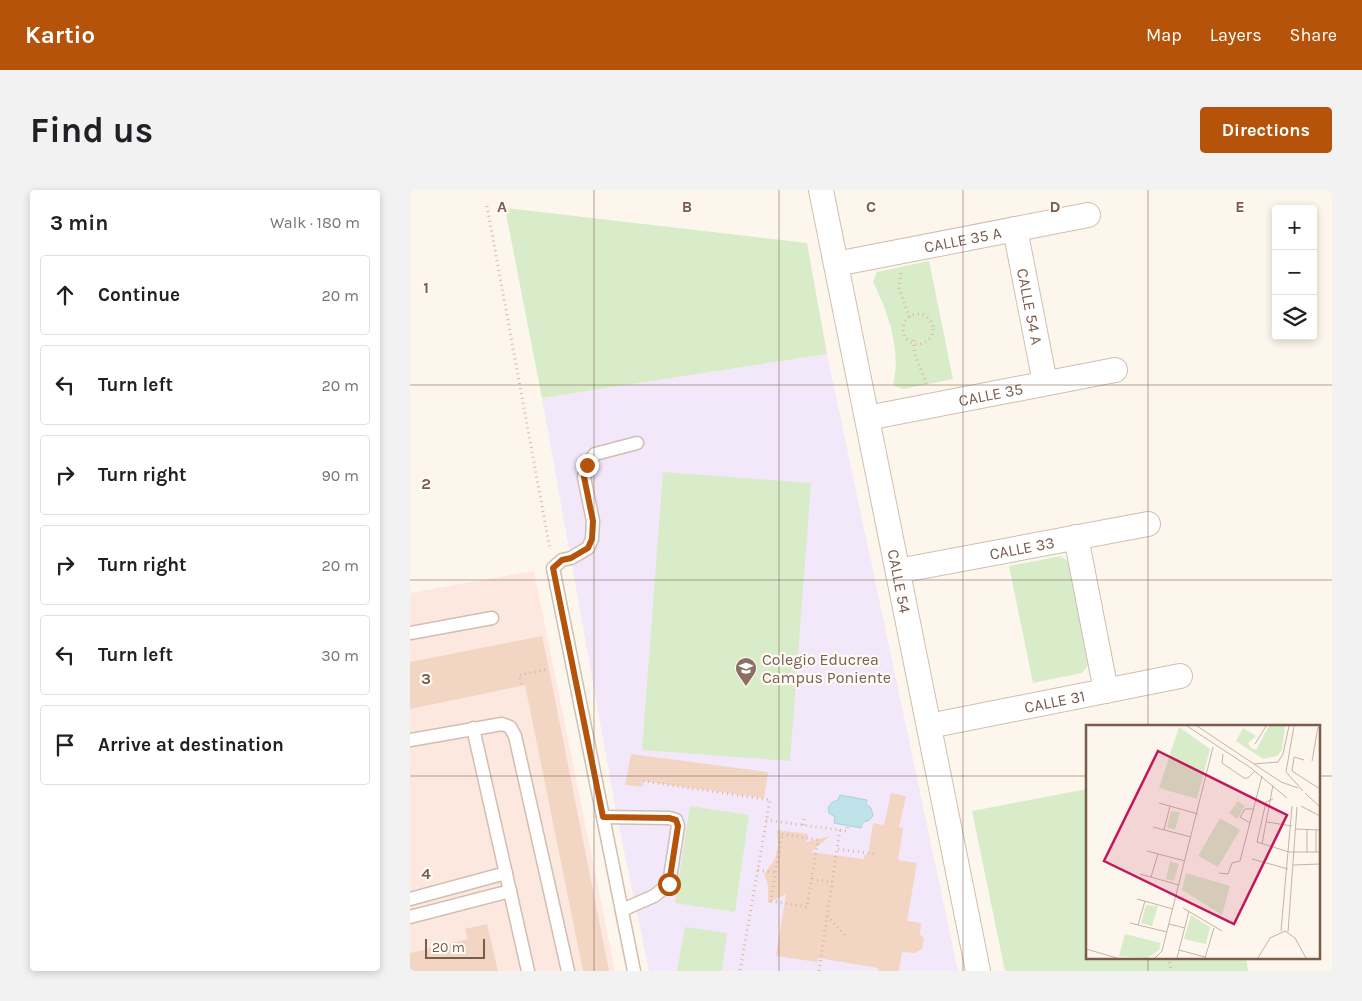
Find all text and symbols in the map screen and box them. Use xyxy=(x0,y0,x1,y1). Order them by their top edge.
text: Kartio xyxy=(25,21,95,49)
text: Map xyxy=(1146,24,1182,46)
text: Layers xyxy=(1210,24,1262,46)
text: Share xyxy=(1290,24,1337,46)
button: Directions xyxy=(1200,107,1332,153)
text: Find us xyxy=(30,110,153,151)
text: A xyxy=(497,197,507,216)
text: B xyxy=(682,197,692,216)
text: C xyxy=(866,197,876,216)
text: D xyxy=(1050,197,1061,216)
text: E xyxy=(1235,197,1245,216)
map controls xyxy=(1272,205,1317,340)
button: + xyxy=(1272,205,1317,250)
text: 3 min xyxy=(50,211,108,235)
text: Walk · 180 m xyxy=(270,213,360,232)
street label: CALLE 35 A xyxy=(922,223,1003,257)
button: − xyxy=(1272,250,1317,295)
street label: CALLE 54 A xyxy=(1013,267,1046,347)
text: 1 xyxy=(423,278,429,297)
icon: ahead xyxy=(51,281,79,309)
text: Continue xyxy=(98,284,180,306)
text: 20 m xyxy=(321,286,359,305)
button: layers xyxy=(1272,295,1317,340)
icon: left xyxy=(51,371,79,399)
text: Turn left xyxy=(98,374,173,396)
text: 20 m xyxy=(321,376,359,395)
street label: CALLE 35 xyxy=(957,379,1025,410)
route end xyxy=(576,454,599,477)
icon: right xyxy=(51,461,79,489)
text: Turn right xyxy=(98,464,187,486)
text: 90 m xyxy=(321,466,359,485)
text: 2 xyxy=(421,474,431,493)
street label: CALLE 33 xyxy=(988,533,1056,564)
street label: CALLE 54 xyxy=(883,548,915,615)
icon: right xyxy=(51,551,79,579)
text: Turn right xyxy=(98,554,187,576)
text: 20 m xyxy=(321,556,359,575)
icon: left xyxy=(51,641,79,669)
text: Turn left xyxy=(98,644,173,666)
text: 30 m xyxy=(321,646,359,665)
place label: Colegio Educrea Campus Poniente xyxy=(762,650,891,687)
school or university icon: Colegio Educrea Campus Poniente xyxy=(734,656,758,687)
text: 3 xyxy=(421,669,431,688)
street label: CALLE 31 xyxy=(1023,686,1087,717)
inset map xyxy=(1086,725,1319,958)
icon: arrive xyxy=(51,731,79,759)
text: Arrive at destination xyxy=(98,734,284,756)
text: 4 xyxy=(421,864,431,883)
route start xyxy=(658,873,681,896)
scale bar xyxy=(425,936,485,959)
text: 20 m xyxy=(432,939,465,956)

